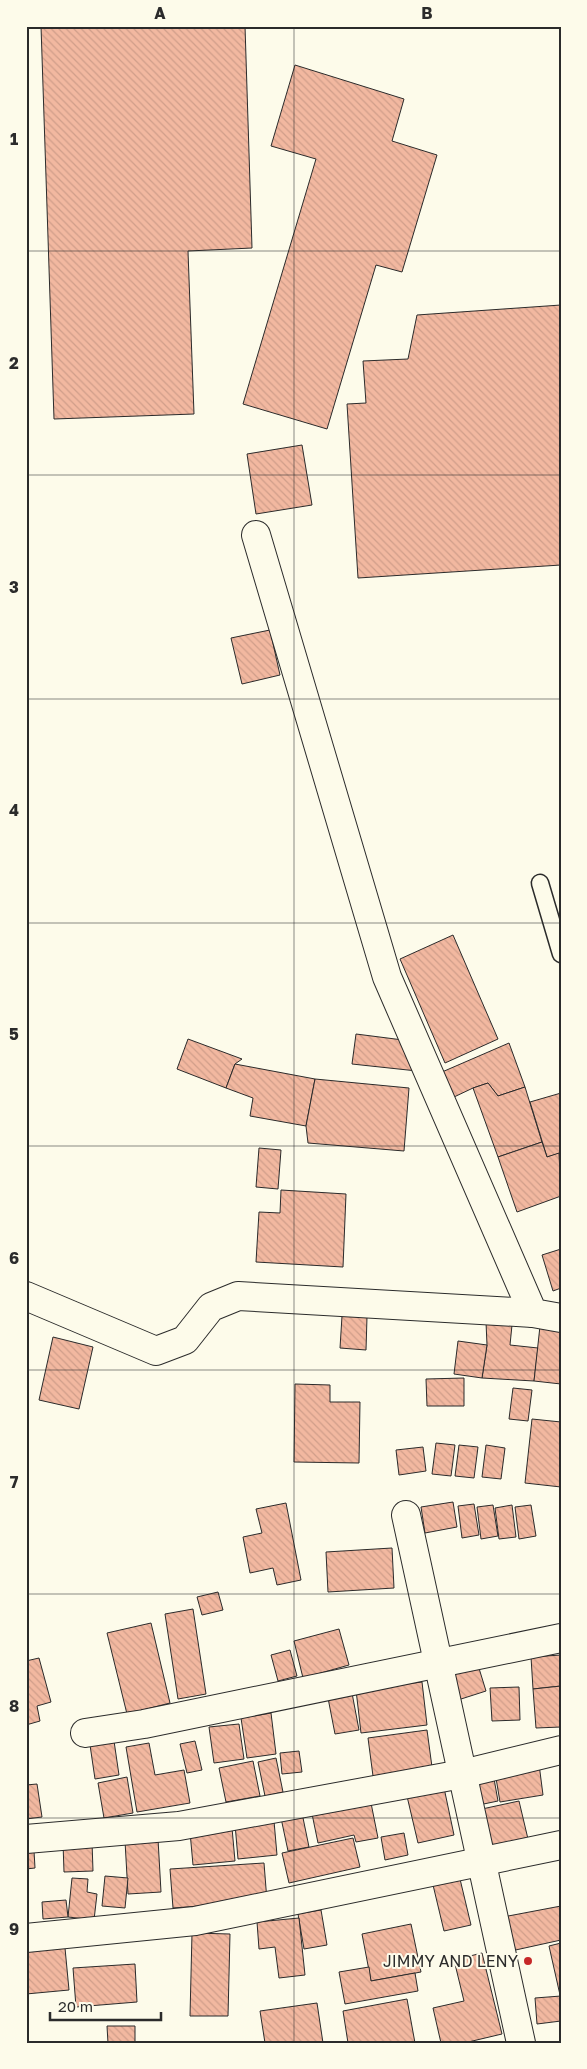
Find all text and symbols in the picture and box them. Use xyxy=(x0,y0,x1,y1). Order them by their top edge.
text: A xyxy=(154,3,166,23)
text: B xyxy=(421,3,433,23)
text: 1 xyxy=(10,129,18,149)
text: 2 xyxy=(9,353,19,373)
text: 3 xyxy=(9,577,19,597)
text: 4 xyxy=(9,800,19,820)
text: 5 xyxy=(9,1024,19,1044)
text: 6 xyxy=(9,1248,19,1268)
text: 7 xyxy=(10,1472,19,1492)
text: 8 xyxy=(9,1696,19,1716)
text: 9 xyxy=(9,1919,19,1939)
place label: JIMMY AND LENY xyxy=(383,1951,519,1971)
marker: JIMMY AND LENY xyxy=(522,1955,534,1967)
scale bar xyxy=(50,1989,161,2021)
text: 20 m xyxy=(58,1997,93,2015)

